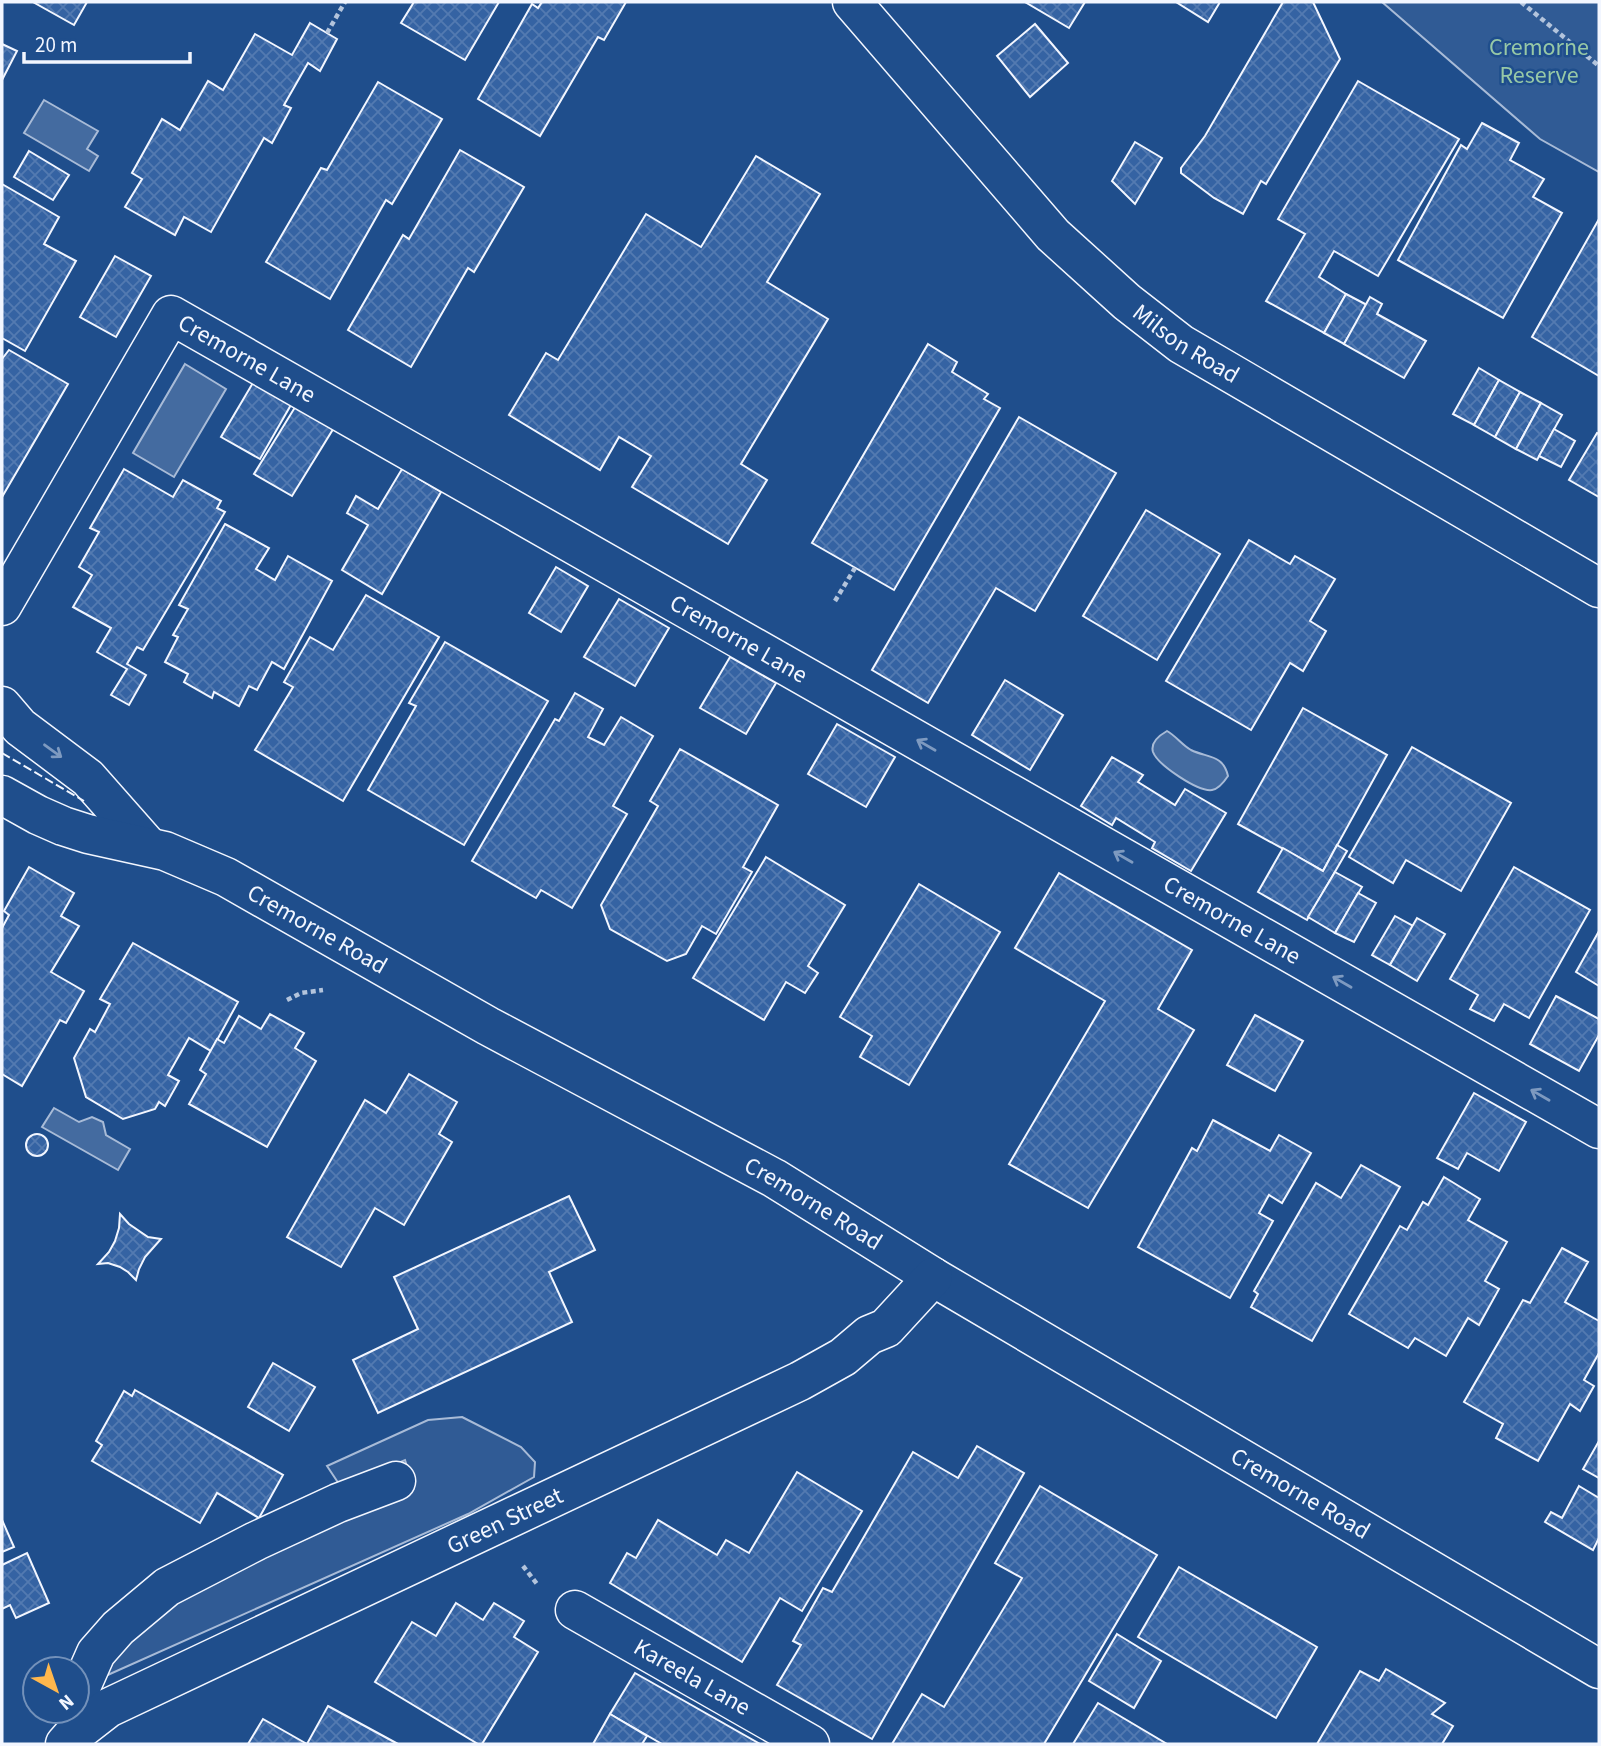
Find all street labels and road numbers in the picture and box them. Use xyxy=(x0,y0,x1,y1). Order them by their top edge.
street label: Milson Road xyxy=(1125,295,1246,392)
street label: Cremorne Lane xyxy=(172,305,322,412)
street label: Cremorne Lane xyxy=(663,585,814,692)
street label: Cremorne Lane xyxy=(1157,867,1308,973)
street label: Cremorne Road xyxy=(241,875,394,983)
street label: Cremorne Road xyxy=(738,1148,889,1259)
street label: Cremorne Road xyxy=(1224,1439,1377,1548)
street label: Green Street xyxy=(441,1478,569,1563)
street label: Kareela Lane xyxy=(627,1630,757,1724)

